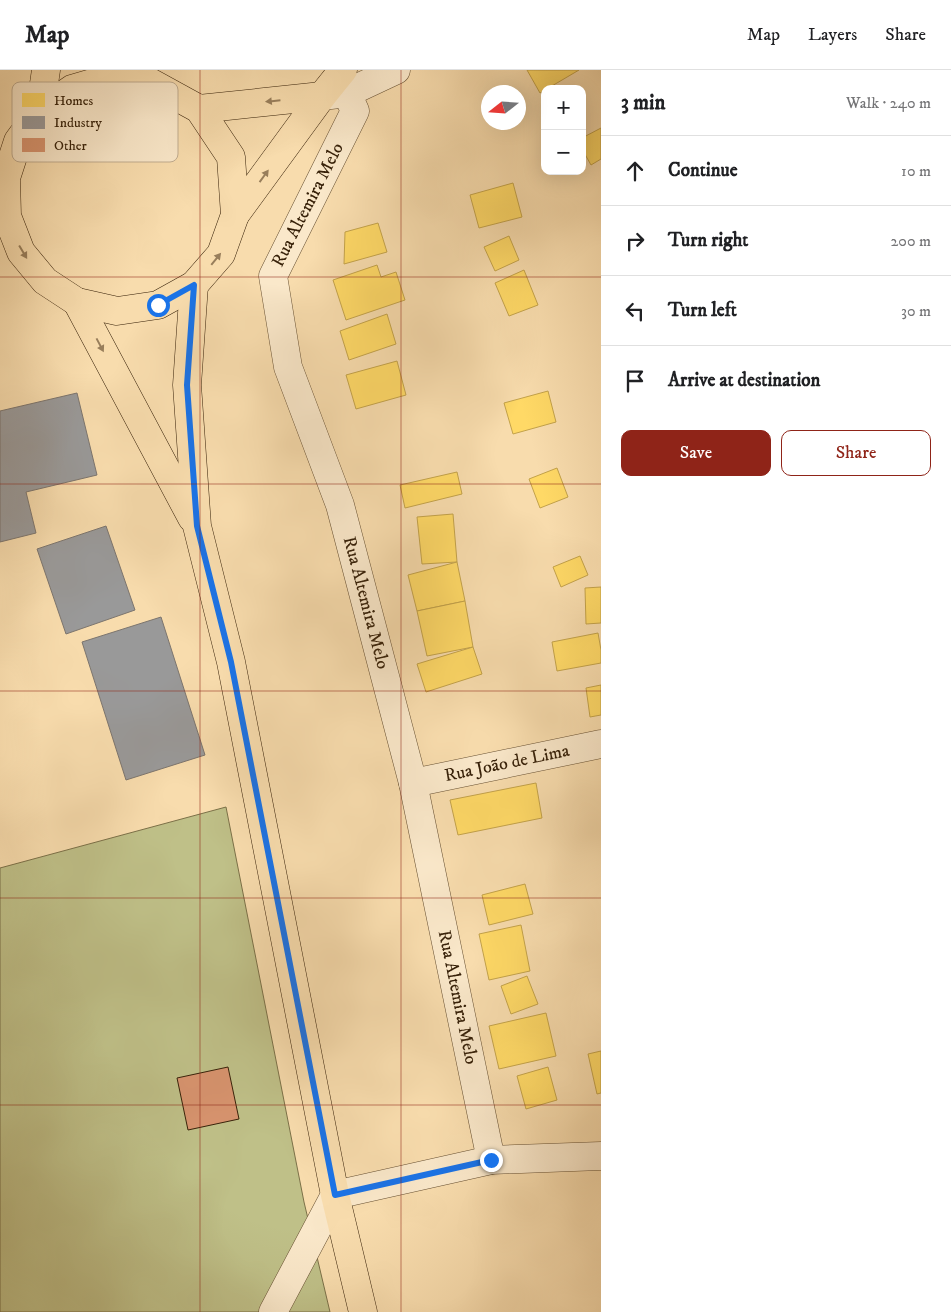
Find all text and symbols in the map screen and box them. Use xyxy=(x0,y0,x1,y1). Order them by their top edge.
text: Map xyxy=(25,20,69,50)
text: Map xyxy=(747,24,780,46)
text: Layers xyxy=(808,24,857,46)
text: Share xyxy=(885,24,926,46)
legend xyxy=(12,82,178,162)
north arrow xyxy=(481,85,526,130)
map controls xyxy=(541,85,586,175)
button: + xyxy=(541,85,586,130)
text: 3 min xyxy=(621,90,666,116)
text: Homes xyxy=(54,92,94,110)
text: Walk · 240 m xyxy=(846,93,931,113)
one-way arrow xyxy=(265,97,281,105)
text: Industry xyxy=(54,114,102,132)
button: − xyxy=(541,130,586,175)
text: Other xyxy=(54,137,87,155)
street label: Rua Altemira Melo xyxy=(267,139,349,271)
icon: ahead xyxy=(621,157,649,185)
text: Continue xyxy=(668,159,738,182)
text: 10 m xyxy=(901,161,931,181)
one-way arrow xyxy=(258,170,269,183)
icon: right xyxy=(621,227,649,255)
text: Turn right xyxy=(668,229,748,252)
text: 200 m xyxy=(890,231,931,251)
one-way arrow xyxy=(18,245,27,259)
one-way arrow xyxy=(210,253,221,266)
route start xyxy=(147,294,170,317)
icon: left xyxy=(621,297,649,325)
text: Turn left xyxy=(668,299,737,322)
text: 30 m xyxy=(901,301,931,321)
one-way arrow xyxy=(96,338,104,352)
icon: arrive xyxy=(621,367,649,395)
text: Arrive at destination xyxy=(668,369,820,392)
button: Save xyxy=(621,430,771,476)
button: Share xyxy=(781,430,931,476)
street label: Rua Altemira Melo xyxy=(338,534,394,672)
street label: Rua João de Lima xyxy=(442,740,572,787)
street label: Rua Altemira Melo xyxy=(433,928,482,1066)
route end xyxy=(480,1149,503,1172)

